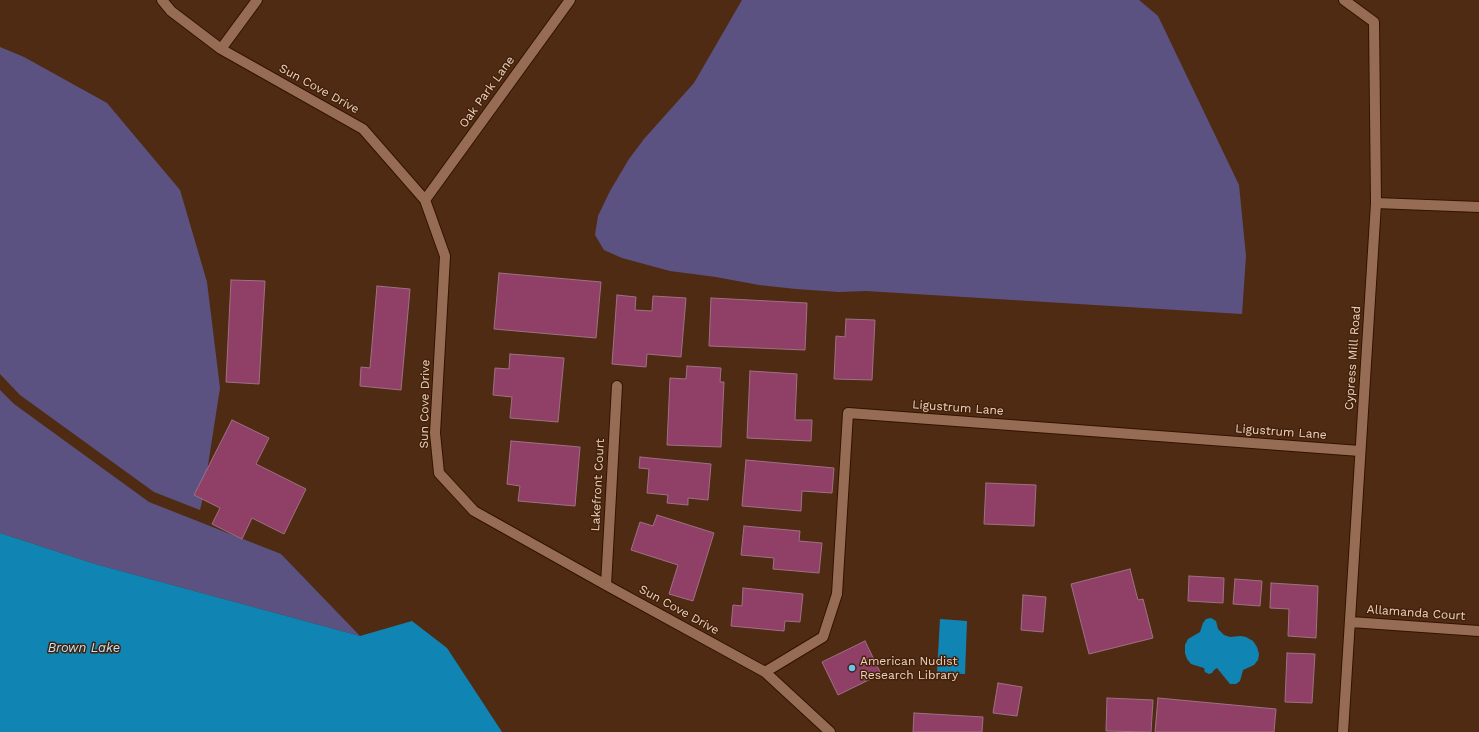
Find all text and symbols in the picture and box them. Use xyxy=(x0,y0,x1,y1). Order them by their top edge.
street label: Oak Park Lane xyxy=(456,53,518,131)
street label: Sun Cove Drive xyxy=(277,61,361,117)
street label: Cypress Mill Road xyxy=(1342,305,1364,411)
street label: Sun Cove Drive xyxy=(417,359,433,449)
street label: Ligustrum Lane xyxy=(912,398,1004,418)
street label: Ligustrum Lane xyxy=(1235,422,1327,442)
street label: Lakefront Court xyxy=(588,438,608,532)
street label: Sun Cove Drive xyxy=(637,582,721,638)
street label: Allamanda Court xyxy=(1366,602,1466,624)
water label: Brown Lake xyxy=(48,640,120,656)
place label: American Nudist Research Library xyxy=(860,654,958,682)
marker: American Nudist Research Library xyxy=(847,663,857,673)

